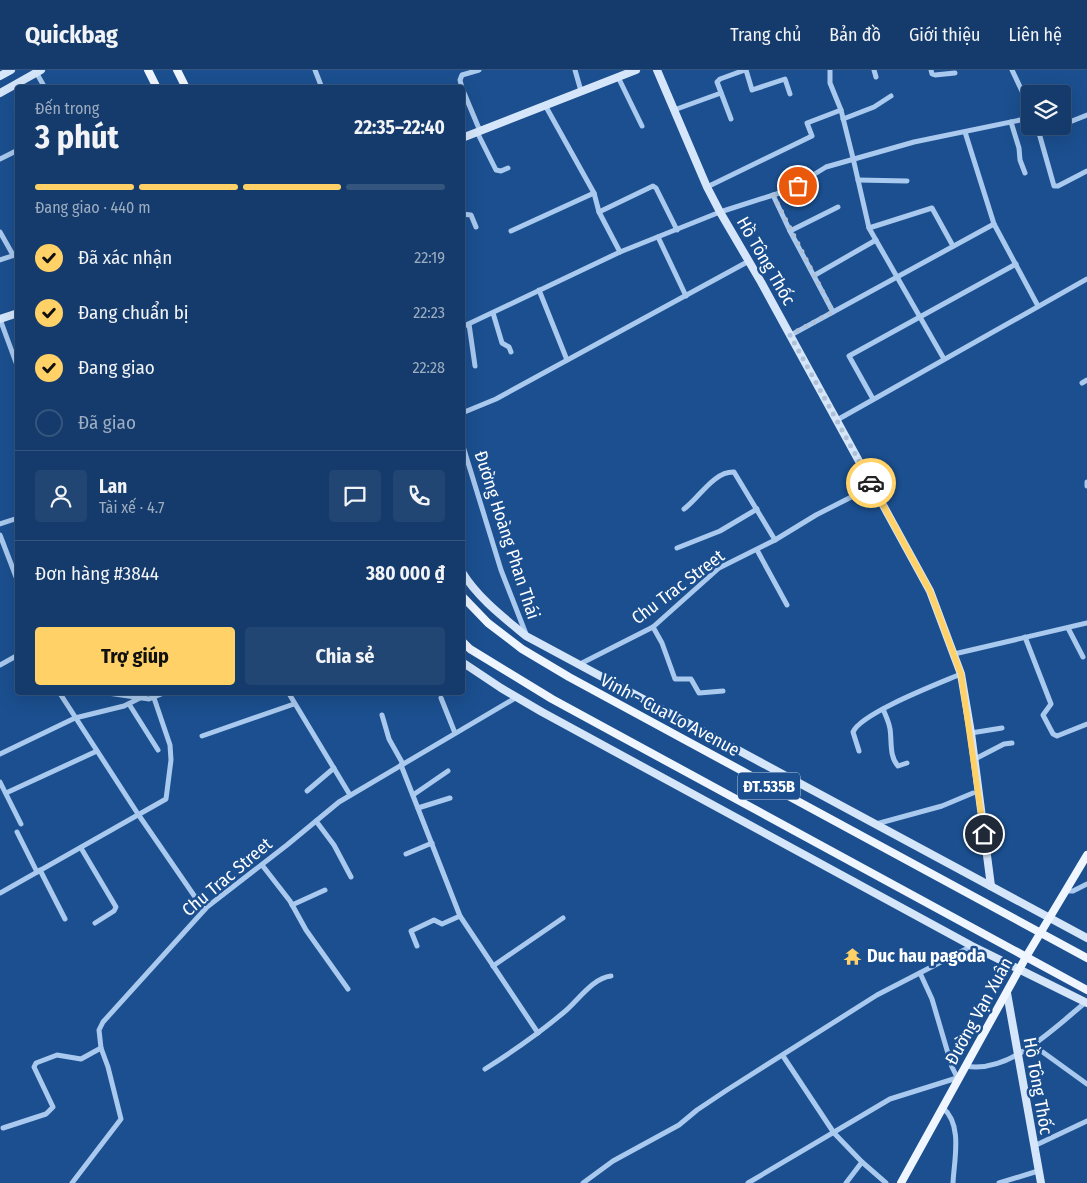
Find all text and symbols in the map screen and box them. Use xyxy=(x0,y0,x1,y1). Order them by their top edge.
text: Quickbag xyxy=(25,21,118,49)
text: Trang chủ xyxy=(730,24,801,46)
text: Bản đồ xyxy=(829,24,881,46)
text: Giới thiệu xyxy=(909,24,981,46)
text: Liên hệ xyxy=(1009,24,1062,46)
map controls xyxy=(1021,85,1071,135)
button: layers xyxy=(1021,85,1071,135)
text: Đến trong xyxy=(35,99,99,118)
text: 22:35–22:40 xyxy=(354,116,445,139)
text: 3 phút xyxy=(35,118,119,156)
pin xyxy=(777,165,819,207)
icon: bag xyxy=(784,172,812,200)
text: Đang giao · 440 m xyxy=(35,198,151,217)
street label: Hồ Tông Thốc xyxy=(732,213,800,309)
icon: check xyxy=(35,244,63,272)
text: Đã xác nhận xyxy=(78,246,172,269)
text: 22:19 xyxy=(414,248,445,267)
icon: check xyxy=(35,299,63,327)
text: Đang chuẩn bị xyxy=(78,301,189,324)
text: 22:23 xyxy=(413,303,445,322)
icon: check xyxy=(35,354,63,382)
text: Đang giao xyxy=(78,356,155,379)
text: 22:28 xyxy=(412,358,445,377)
text: Đã giao xyxy=(78,411,136,434)
street label: Đường Hoàng Phan Thái xyxy=(469,448,545,622)
courier xyxy=(846,458,896,508)
icon: car xyxy=(857,469,885,497)
button: person xyxy=(35,470,87,522)
button: chat xyxy=(329,470,381,522)
button: phone xyxy=(393,470,445,522)
text: Lan xyxy=(99,475,127,498)
text: Tài xế · 4.7 xyxy=(99,498,165,517)
street label: Chu Trac Street xyxy=(627,545,729,629)
text: Đơn hàng #3844 xyxy=(35,562,159,585)
text: 380 000 ₫ xyxy=(366,562,445,585)
button: Trợ giúp xyxy=(35,627,235,685)
button: Chia sẻ xyxy=(245,627,445,685)
street label: Vinh - Cua Lo Avenue xyxy=(597,669,743,761)
road number: ĐT.535B xyxy=(738,772,800,799)
pin xyxy=(963,813,1005,855)
icon: home xyxy=(970,820,998,848)
street label: Chu Trac Street xyxy=(178,833,277,921)
place label: Duc hau pagoda xyxy=(867,945,985,967)
temple icon: Duc hau pagoda xyxy=(843,946,863,966)
street label: Đường Vạn Xuân xyxy=(940,953,1018,1069)
street label: Hồ Tông Thốc xyxy=(1019,1036,1057,1137)

